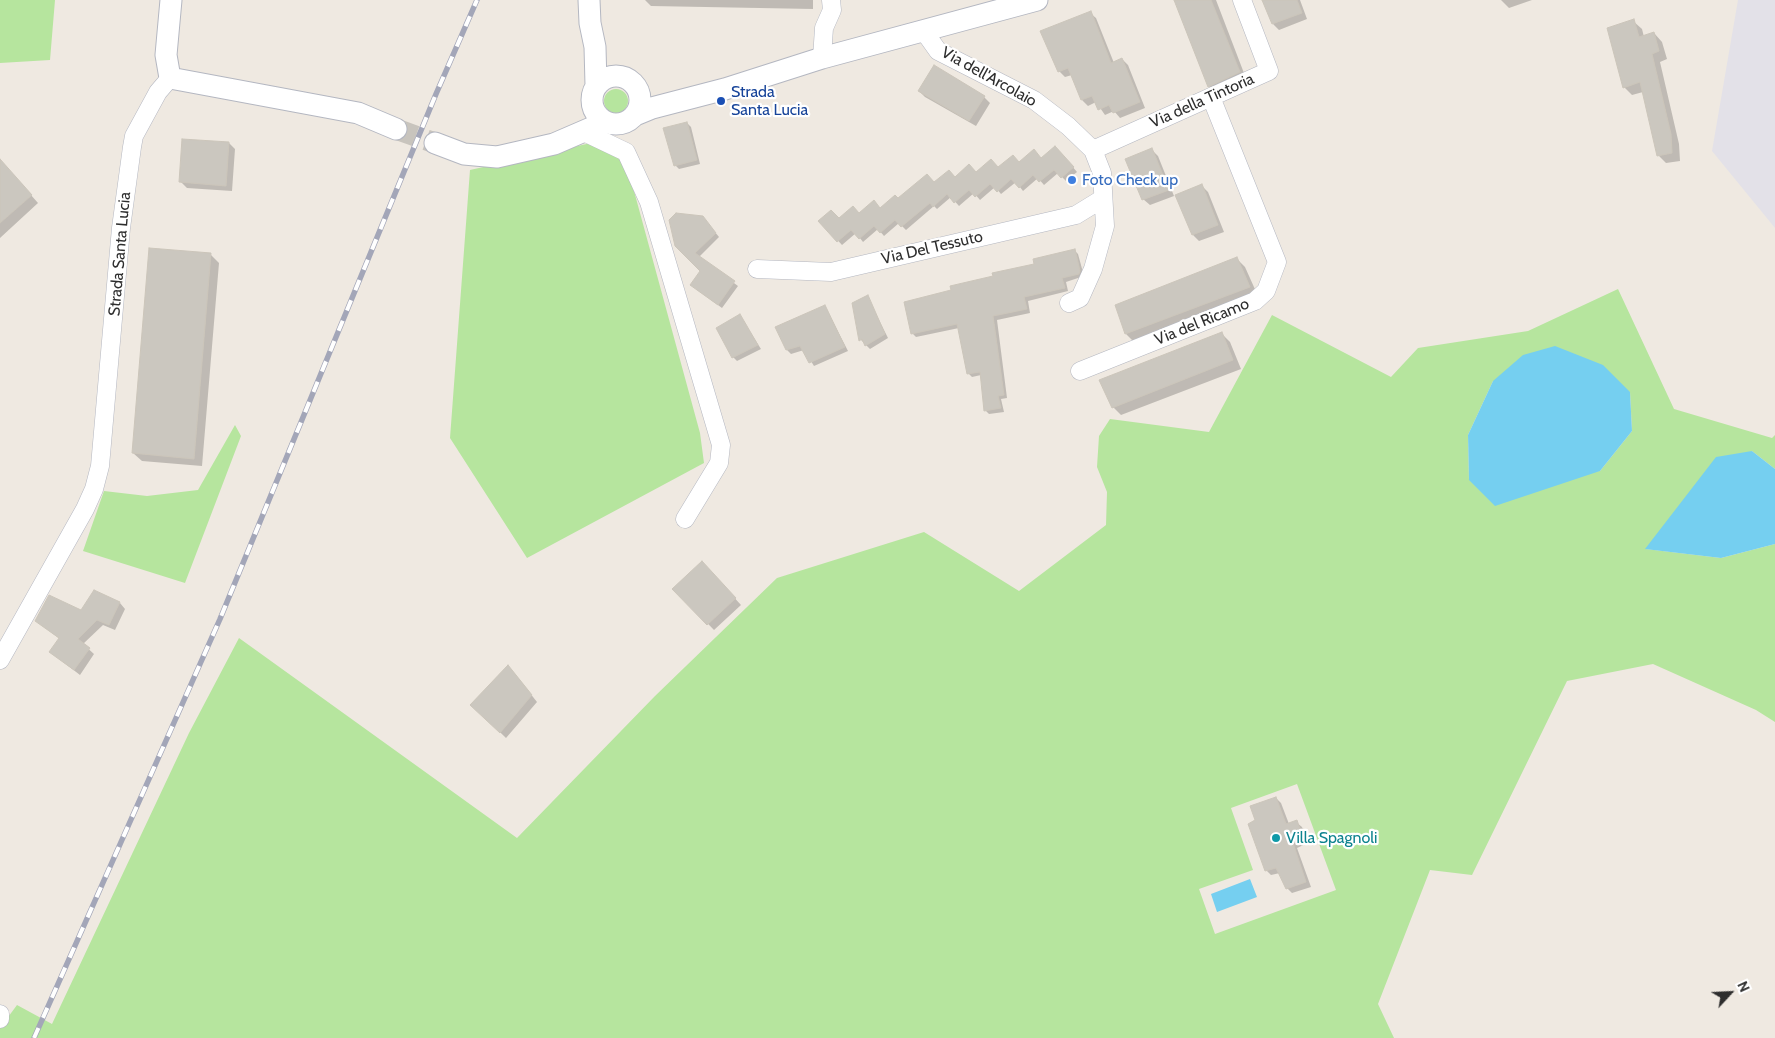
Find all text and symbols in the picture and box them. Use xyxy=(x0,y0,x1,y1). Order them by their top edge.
street label: Via dell'Arcolaio xyxy=(938,43,1040,111)
street label: Via della Tintoria xyxy=(1147,69,1257,133)
place label: Strada Santa Lucia xyxy=(731,82,808,120)
marker: Strada Santa Lucia xyxy=(715,95,727,107)
place label: Foto Check up xyxy=(1082,170,1178,190)
marker: Foto Check up xyxy=(1066,174,1078,186)
street label: Strada Santa Lucia xyxy=(105,191,135,317)
street label: Via Del Tessuto xyxy=(879,227,985,269)
street label: Via del Ricamo xyxy=(1152,294,1252,350)
place label: Villa Spagnoli xyxy=(1286,828,1377,848)
marker: Villa Spagnoli xyxy=(1270,832,1282,844)
north arrow xyxy=(1705,968,1755,1018)
text: N xyxy=(1733,978,1754,995)

